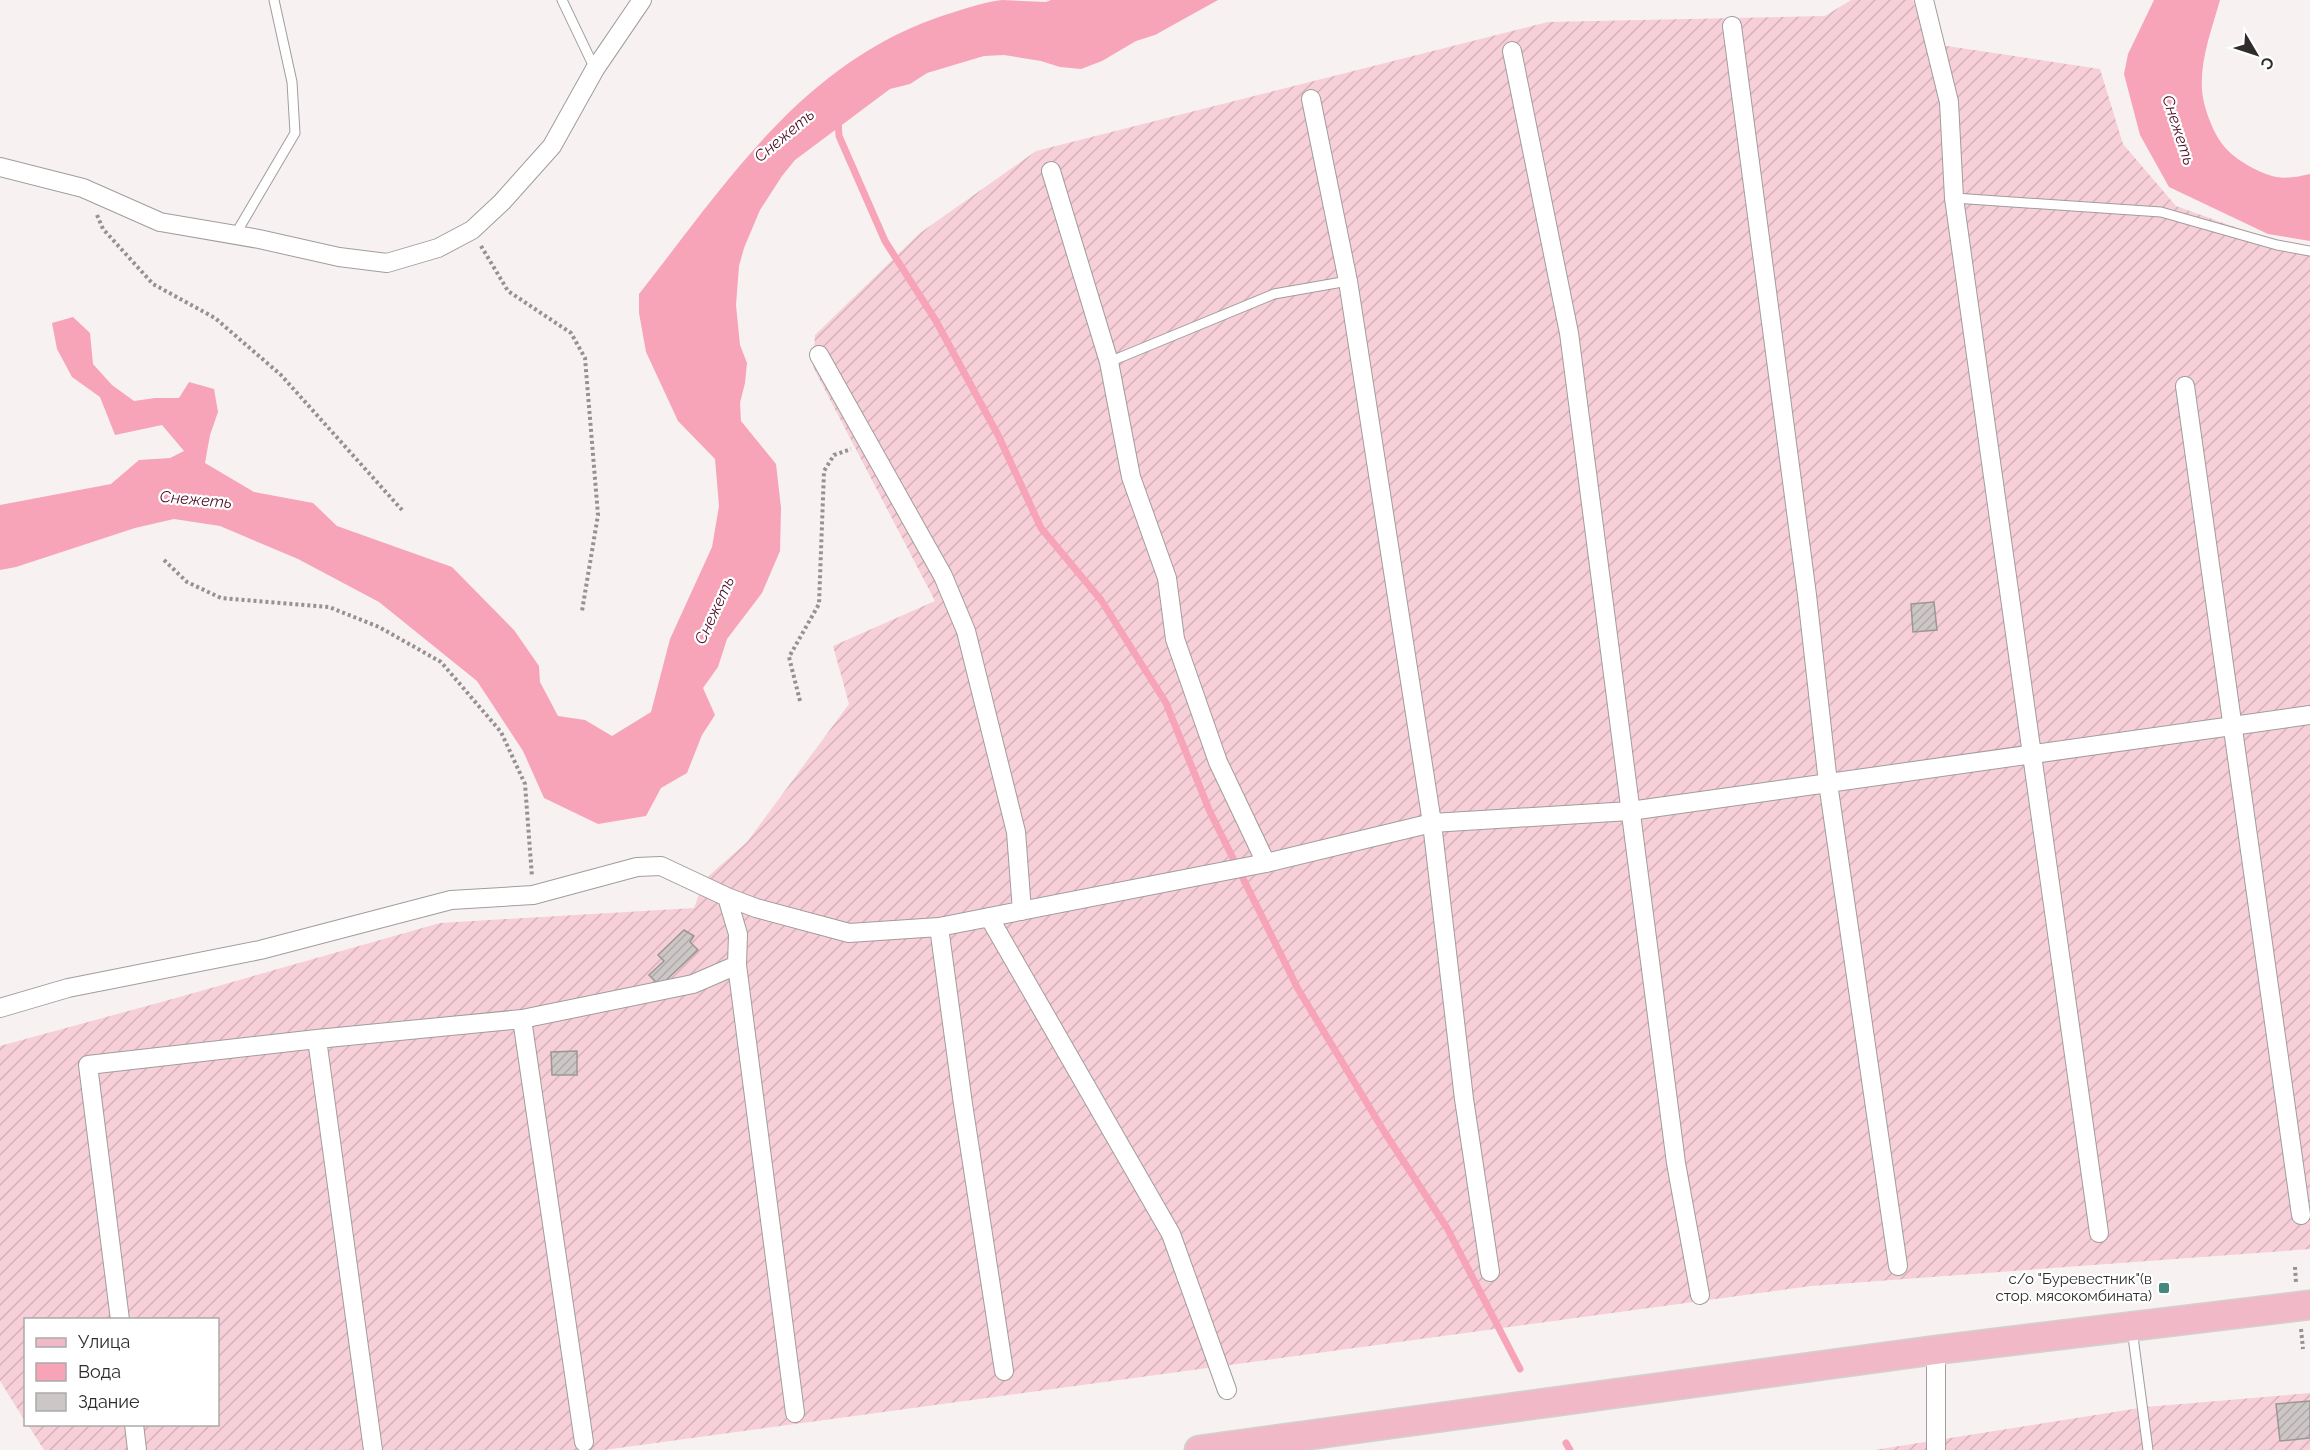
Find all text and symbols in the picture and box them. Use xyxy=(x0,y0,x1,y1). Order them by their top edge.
north arrow xyxy=(2226,24,2286,84)
text: С xyxy=(2256,53,2278,73)
water label: Снежеть xyxy=(2158,93,2199,168)
water label: Снежеть xyxy=(750,105,818,166)
water label: Снежеть xyxy=(159,487,233,512)
water label: Снежеть xyxy=(690,573,738,647)
place label: с/о "Буревестник"(в стор. мясокомбината) xyxy=(1995,1270,2152,1305)
marker: с/о "Буревестник"(в стор. мясокомбината) xyxy=(2157,1281,2171,1295)
legend xyxy=(24,1318,219,1426)
text: Улица xyxy=(78,1331,130,1352)
text: Вода xyxy=(78,1361,121,1382)
text: Здание xyxy=(78,1391,140,1412)

